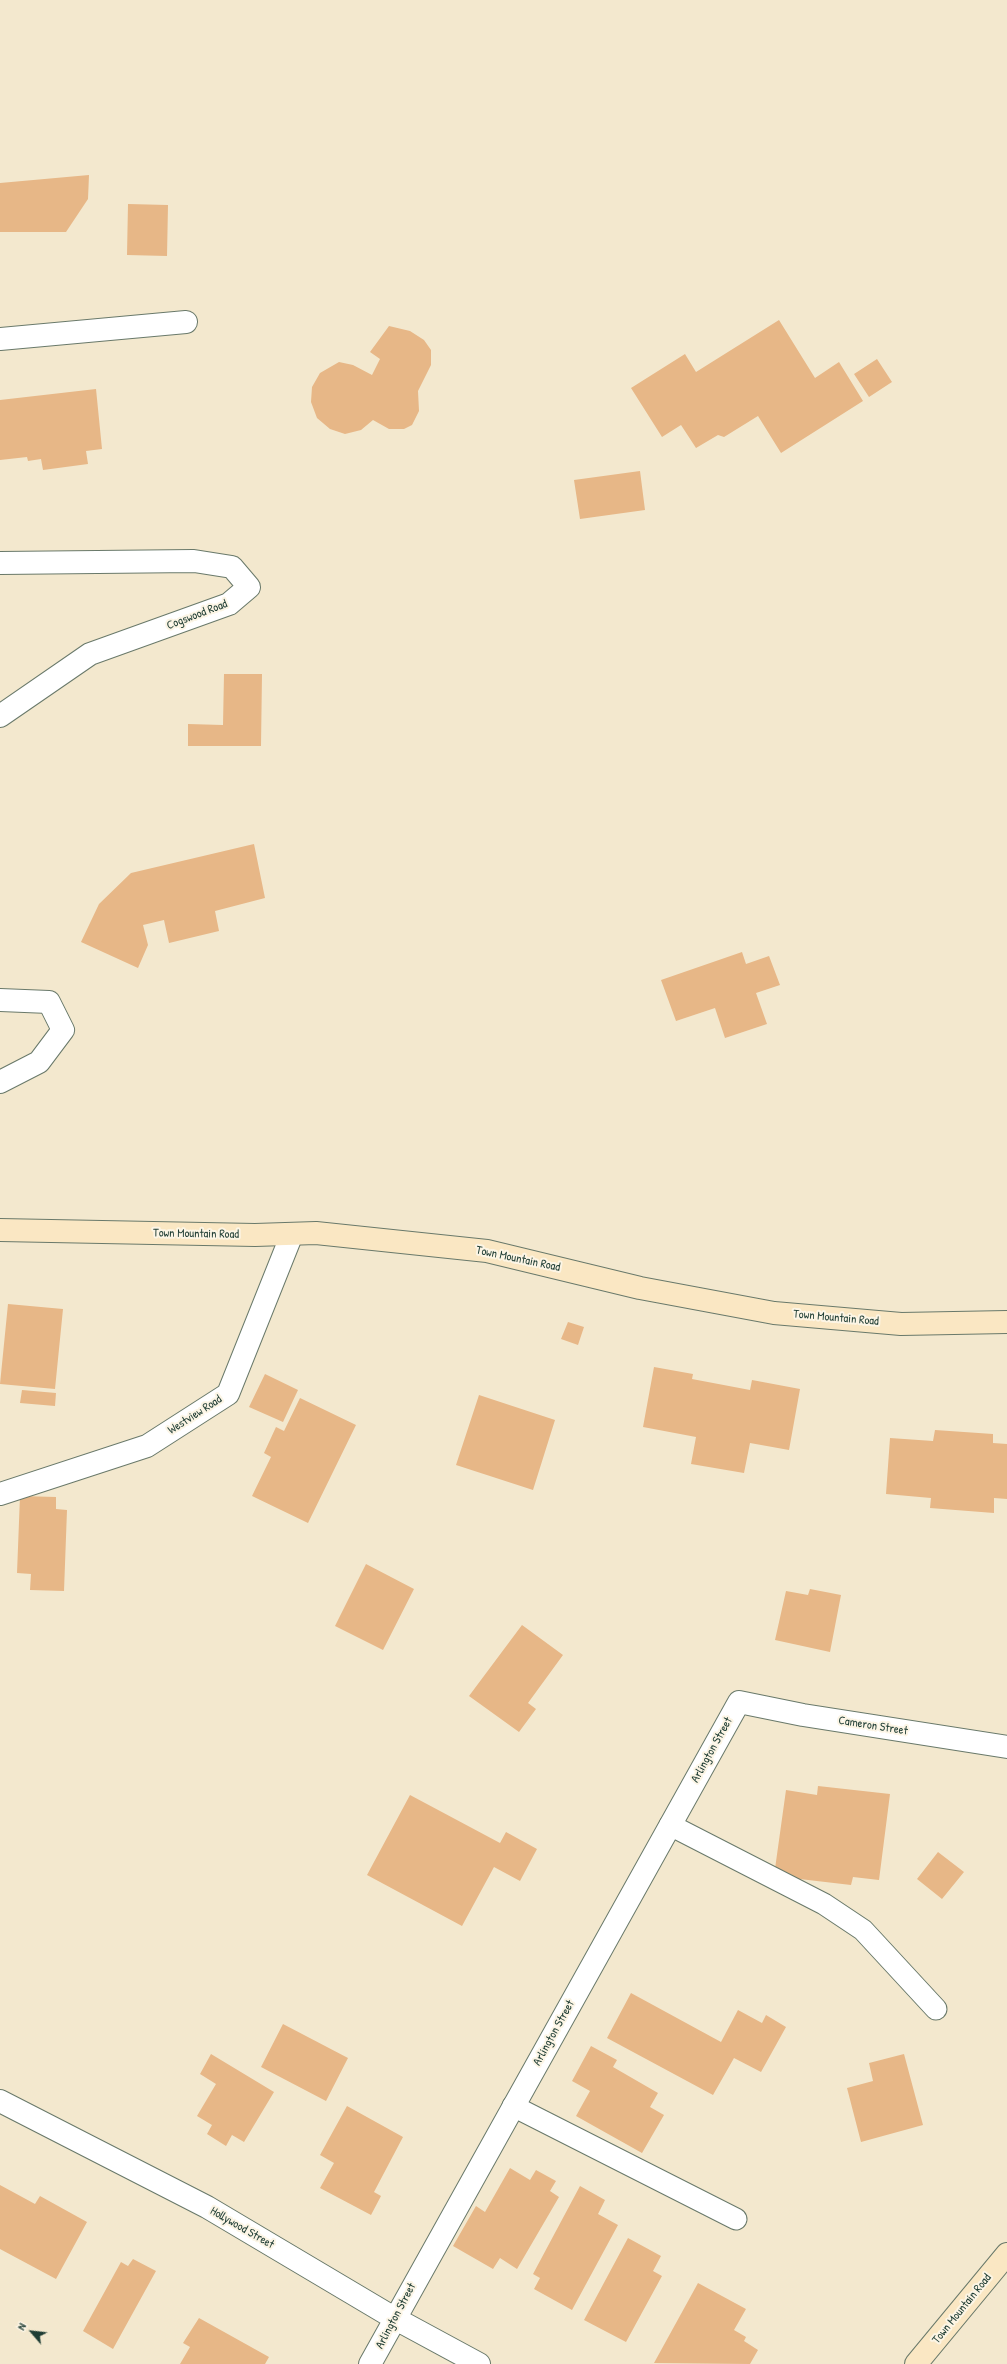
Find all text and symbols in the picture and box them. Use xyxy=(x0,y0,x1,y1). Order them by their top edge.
street label: Cogswood Road xyxy=(165,597,229,633)
street label: Town Mountain Road xyxy=(153,1226,239,1242)
street label: Town Mountain Road xyxy=(475,1243,561,1275)
street label: Town Mountain Road xyxy=(793,1307,879,1329)
street label: Westview Road xyxy=(165,1392,225,1438)
street label: Cameron Street xyxy=(837,1713,909,1739)
street label: Arlington Street xyxy=(688,1715,736,1785)
street label: Arlington Street xyxy=(530,1998,578,2068)
street label: Hollywood Street xyxy=(208,2204,276,2252)
street label: Town Mountain Road xyxy=(929,2271,995,2347)
street label: Arlington Street xyxy=(373,2281,419,2351)
north arrow xyxy=(12,2312,52,2352)
text: N xyxy=(14,2321,29,2332)

